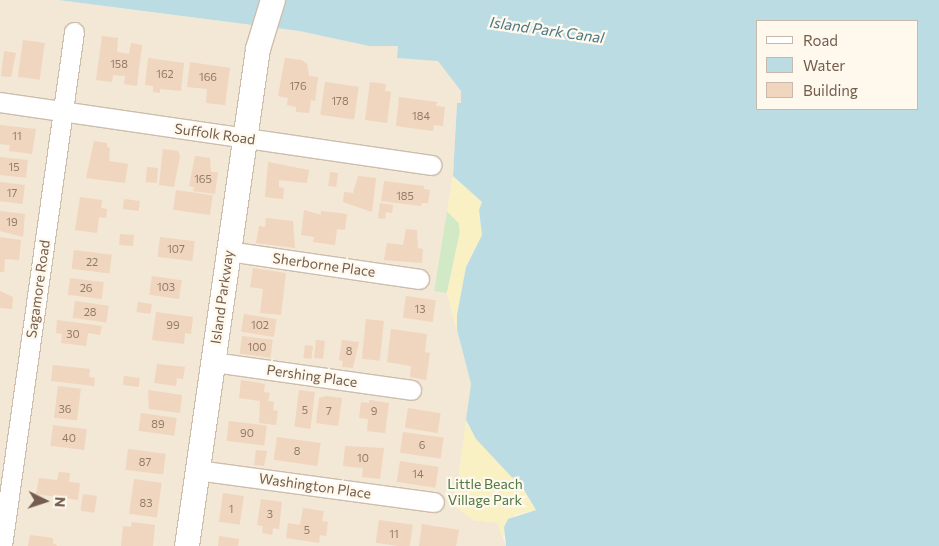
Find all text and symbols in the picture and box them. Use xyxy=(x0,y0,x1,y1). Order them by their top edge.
water label: Island Park Canal xyxy=(489,13,605,47)
legend xyxy=(756,20,919,110)
text: Road xyxy=(803,31,838,49)
text: Water xyxy=(803,56,845,74)
house number: 158 xyxy=(110,57,128,71)
house number: 162 xyxy=(156,67,174,81)
house number: 166 xyxy=(199,70,217,84)
house number: 176 xyxy=(289,79,307,93)
text: Building xyxy=(803,81,858,99)
house number: 178 xyxy=(331,94,349,108)
house number: 184 xyxy=(412,109,430,123)
street label: Suffolk Road xyxy=(174,120,256,148)
house number: 11 xyxy=(12,129,22,143)
house number: 15 xyxy=(8,160,20,174)
house number: 165 xyxy=(194,172,212,186)
house number: 17 xyxy=(7,186,17,200)
house number: 185 xyxy=(396,189,414,203)
house number: 19 xyxy=(6,215,18,229)
street label: Sagamore Road xyxy=(23,239,53,339)
house number: 107 xyxy=(167,242,185,256)
street label: Island Parkway xyxy=(207,249,237,345)
street label: Sherborne Place xyxy=(272,249,376,281)
house number: 22 xyxy=(86,255,98,269)
house number: 103 xyxy=(157,280,175,294)
house number: 26 xyxy=(80,281,92,295)
house number: 13 xyxy=(415,302,425,316)
house number: 28 xyxy=(84,305,96,319)
house number: 99 xyxy=(166,318,180,332)
house number: 102 xyxy=(251,318,269,332)
house number: 30 xyxy=(66,327,80,341)
house number: 100 xyxy=(247,340,267,354)
house number: 8 xyxy=(346,344,352,358)
street label: Pershing Place xyxy=(266,361,358,391)
house number: 36 xyxy=(59,402,71,416)
house number: 5 xyxy=(302,403,308,417)
house number: 7 xyxy=(326,404,332,418)
house number: 9 xyxy=(371,404,377,418)
house number: 89 xyxy=(151,417,165,431)
house number: 90 xyxy=(240,426,254,440)
house number: 40 xyxy=(62,431,76,445)
house number: 6 xyxy=(419,438,425,452)
house number: 8 xyxy=(294,444,300,458)
house number: 10 xyxy=(357,451,369,465)
house number: 87 xyxy=(139,455,151,469)
house number: 14 xyxy=(412,467,424,481)
street label: Washington Place xyxy=(258,470,372,502)
north arrow xyxy=(20,476,70,526)
park label: Little Beach Village Park xyxy=(447,476,523,508)
text: N xyxy=(52,496,69,508)
house number: 83 xyxy=(140,496,152,510)
house number: 1 xyxy=(229,502,233,516)
house number: 3 xyxy=(267,507,273,521)
house number: 5 xyxy=(304,523,310,537)
house number: 11 xyxy=(389,527,399,541)

